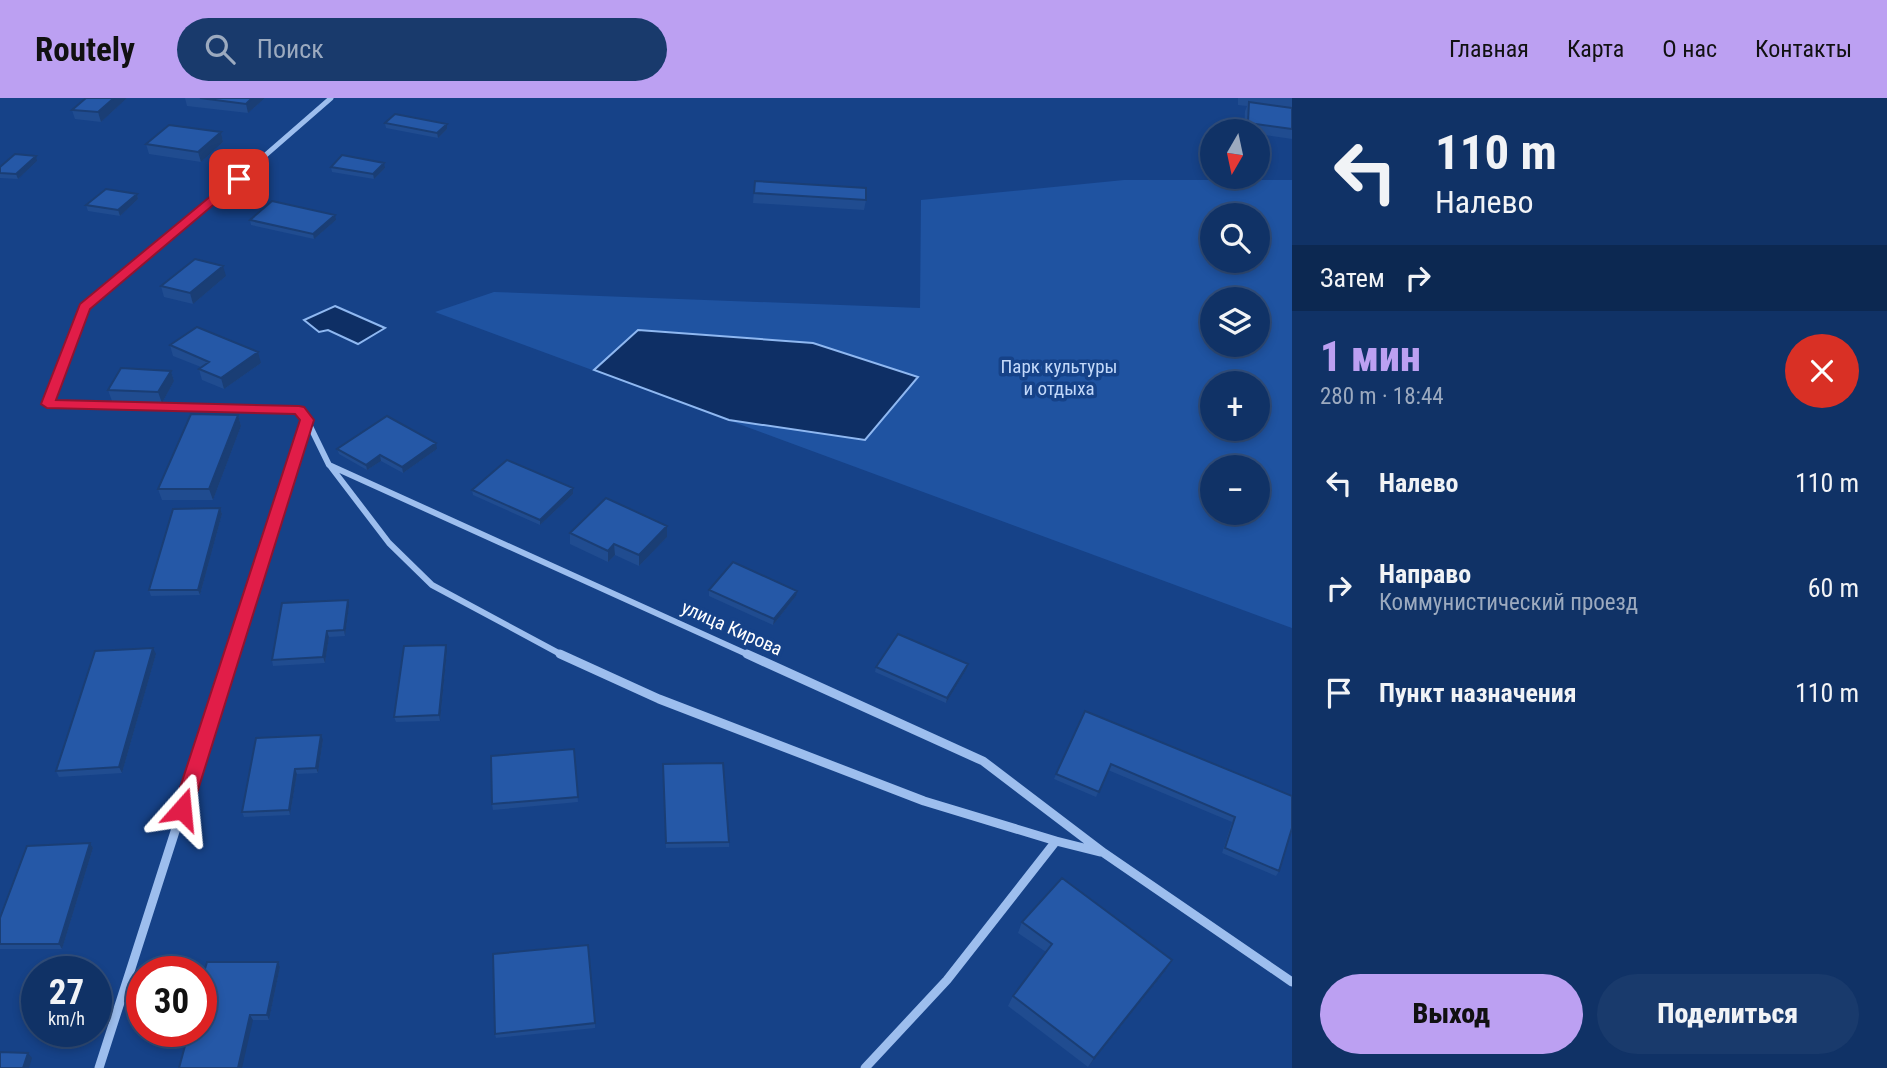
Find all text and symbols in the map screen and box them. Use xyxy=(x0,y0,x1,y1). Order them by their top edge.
search box xyxy=(177,18,667,81)
text: Routely xyxy=(35,30,135,69)
icon: search xyxy=(201,30,239,68)
text: Поиск xyxy=(257,34,324,64)
text: Главная xyxy=(1449,35,1529,63)
text: Карта xyxy=(1567,35,1624,63)
text: О нас xyxy=(1662,35,1717,63)
text: Контакты xyxy=(1755,35,1852,63)
north arrow xyxy=(1200,119,1270,189)
map controls xyxy=(1200,119,1270,525)
text: 110 m xyxy=(1435,124,1557,181)
icon: left xyxy=(1320,126,1411,217)
pin xyxy=(209,149,269,209)
icon: arrive xyxy=(220,160,258,198)
text: Налево xyxy=(1435,183,1534,221)
button: search xyxy=(1200,203,1270,273)
icon: right xyxy=(1399,259,1437,297)
text: Затем xyxy=(1320,263,1385,293)
button: layers xyxy=(1200,287,1270,357)
text: 1 мин xyxy=(1320,332,1421,381)
button: close xyxy=(1785,334,1859,408)
park label: Парк культуры и отдыха xyxy=(1001,355,1117,400)
button: + xyxy=(1200,371,1270,441)
text: 280 m · 18:44 xyxy=(1320,383,1444,410)
button: − xyxy=(1200,455,1270,525)
icon: left xyxy=(1320,464,1358,502)
text: Налево xyxy=(1379,468,1459,498)
text: 110 m xyxy=(1795,468,1859,498)
text: Направо xyxy=(1379,559,1471,589)
icon: right xyxy=(1320,569,1358,607)
text: 60 m xyxy=(1808,573,1859,603)
text: Коммунистический проезд xyxy=(1379,589,1638,616)
street label: улица Кирова xyxy=(678,596,786,660)
icon: arrive xyxy=(1320,674,1358,712)
text: Пункт назначения xyxy=(1379,678,1577,708)
text: 110 m xyxy=(1795,678,1859,708)
position arrow xyxy=(145,772,219,846)
speed limit sign: 30 xyxy=(126,956,217,1047)
text: 27 xyxy=(49,972,84,1013)
button: Выход xyxy=(1320,974,1583,1054)
button: Поделиться xyxy=(1597,974,1859,1054)
text: km/h xyxy=(48,1008,85,1029)

